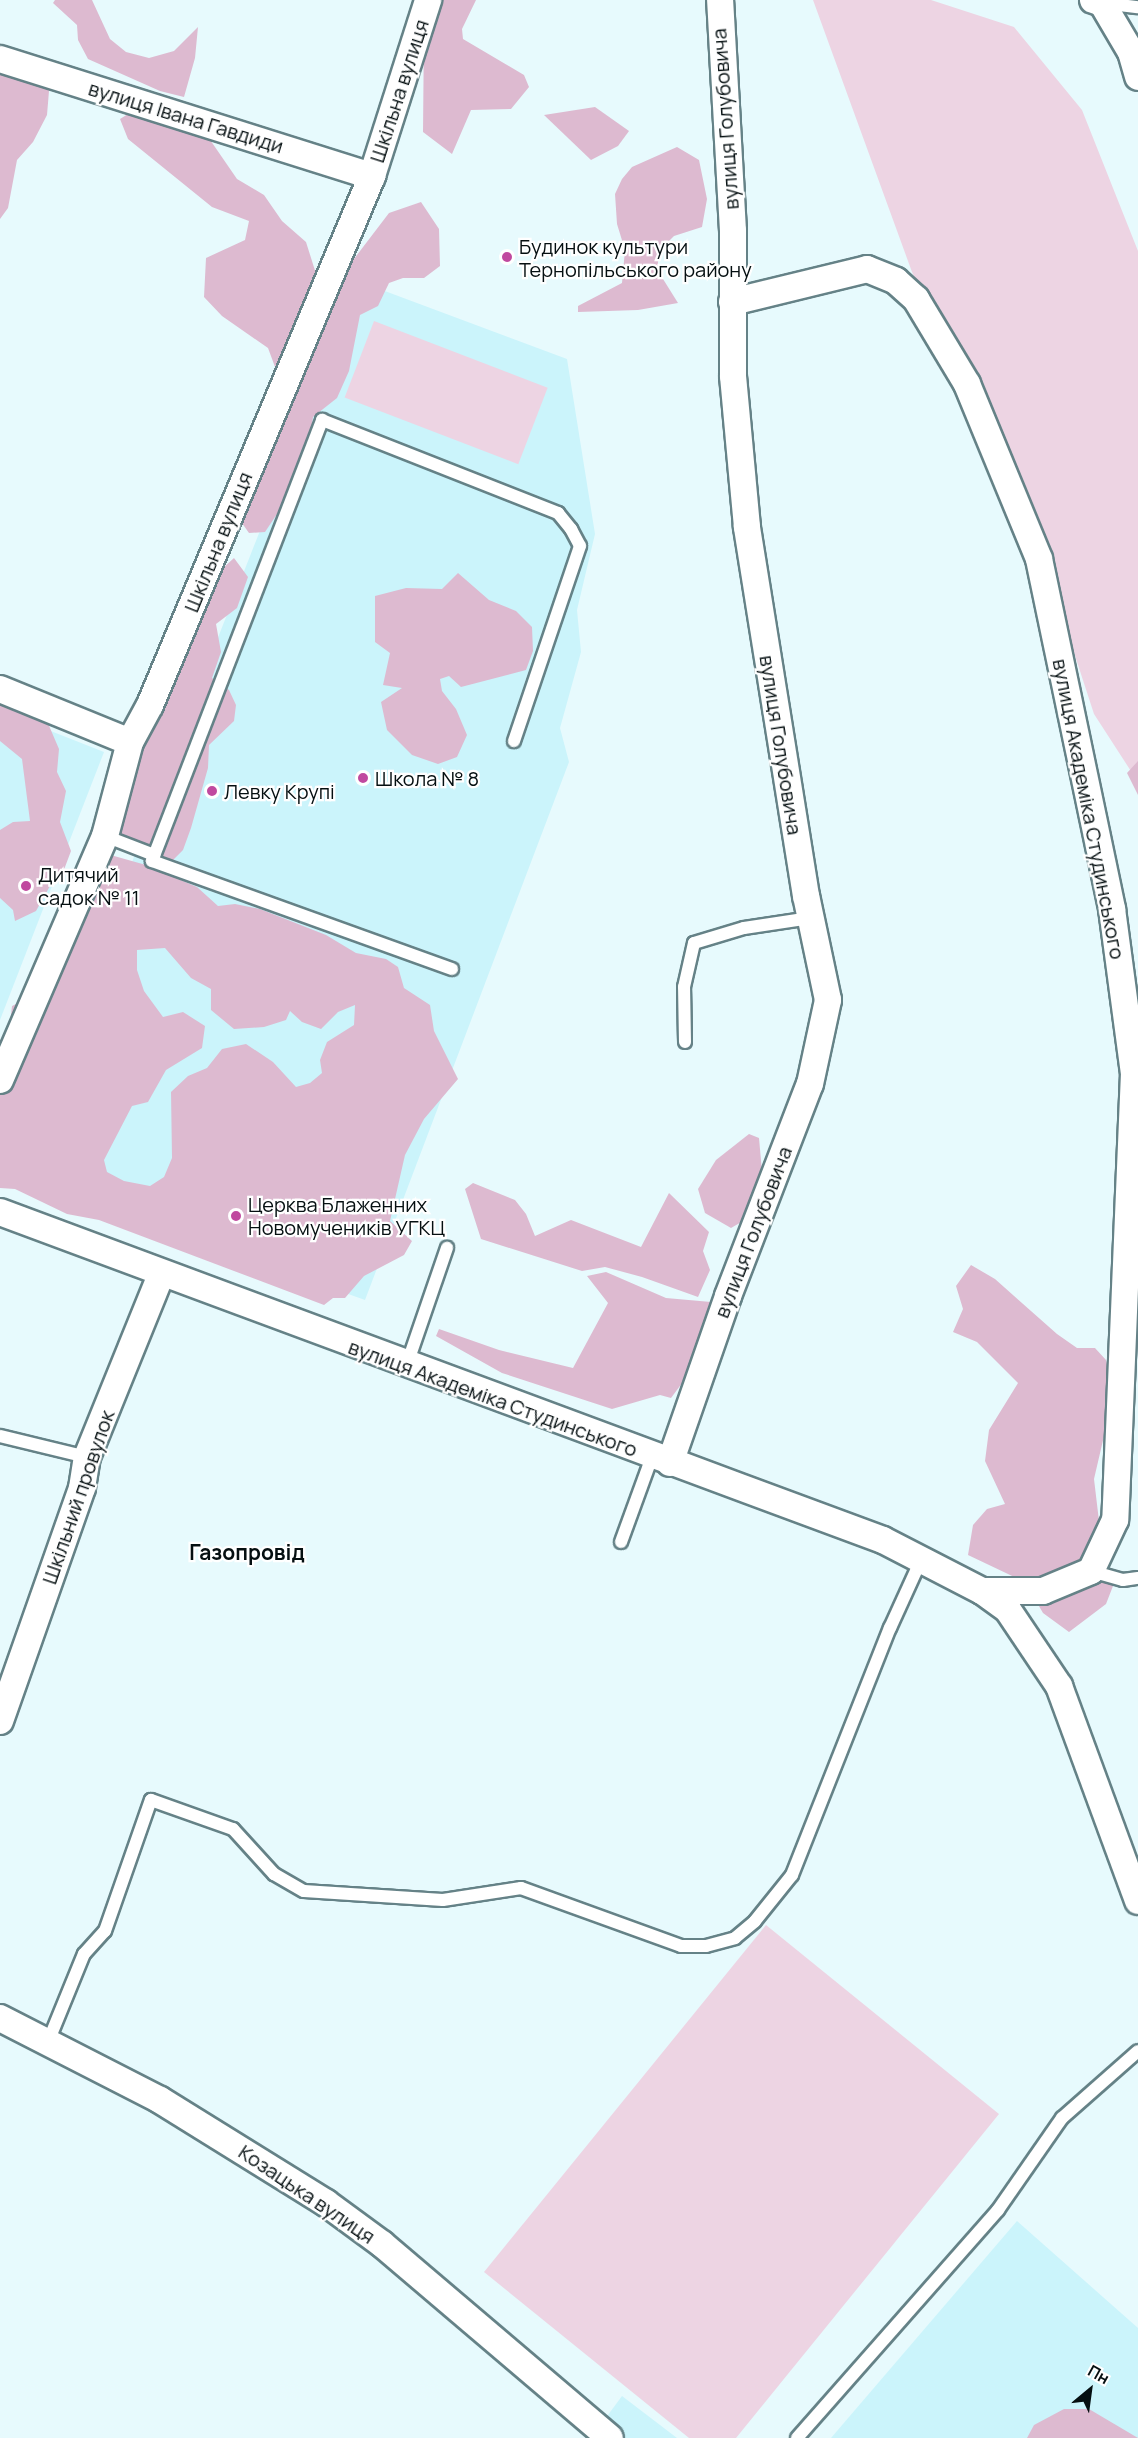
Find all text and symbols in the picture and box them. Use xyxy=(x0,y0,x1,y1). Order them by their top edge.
street label: Шкільна вулиця xyxy=(365,17,433,165)
street label: вулиця Голубовича xyxy=(707,28,743,210)
street label: вулиця Івана Гавдиди xyxy=(86,76,286,158)
place label: Будинок культури Тернопільського району xyxy=(519,234,752,281)
marker: Будинок культури Тернопільського району xyxy=(500,250,514,264)
street label: Шкільна вулиця xyxy=(179,469,257,615)
street label: вулиця Голубовича xyxy=(755,653,807,837)
street label: вулиця Академіка Студинського xyxy=(1048,657,1130,961)
place label: Школа № 8 xyxy=(375,766,479,790)
marker: Школа № 8 xyxy=(356,771,370,785)
place label: Левку Крупі xyxy=(224,779,335,803)
marker: Левку Крупі xyxy=(205,784,219,798)
place label: Дитячий садок № 11 xyxy=(38,862,140,909)
marker: Дитячий садок № 11 xyxy=(19,879,33,893)
street label: вулиця Голубовича xyxy=(709,1143,797,1321)
place label: Церква Блаженних Новомучеників УГКЦ xyxy=(248,1192,445,1239)
marker: Церква Блаженних Новомучеників УГКЦ xyxy=(229,1209,243,1223)
street label: вулиця Академіка Студинського xyxy=(345,1334,641,1462)
street label: Шкільний провулок xyxy=(37,1407,119,1587)
district label: Газопровід xyxy=(189,1539,305,1565)
street label: Козацька вулиця xyxy=(234,2140,380,2248)
text: Пн xyxy=(1084,2359,1113,2389)
north arrow xyxy=(1060,2360,1120,2420)

